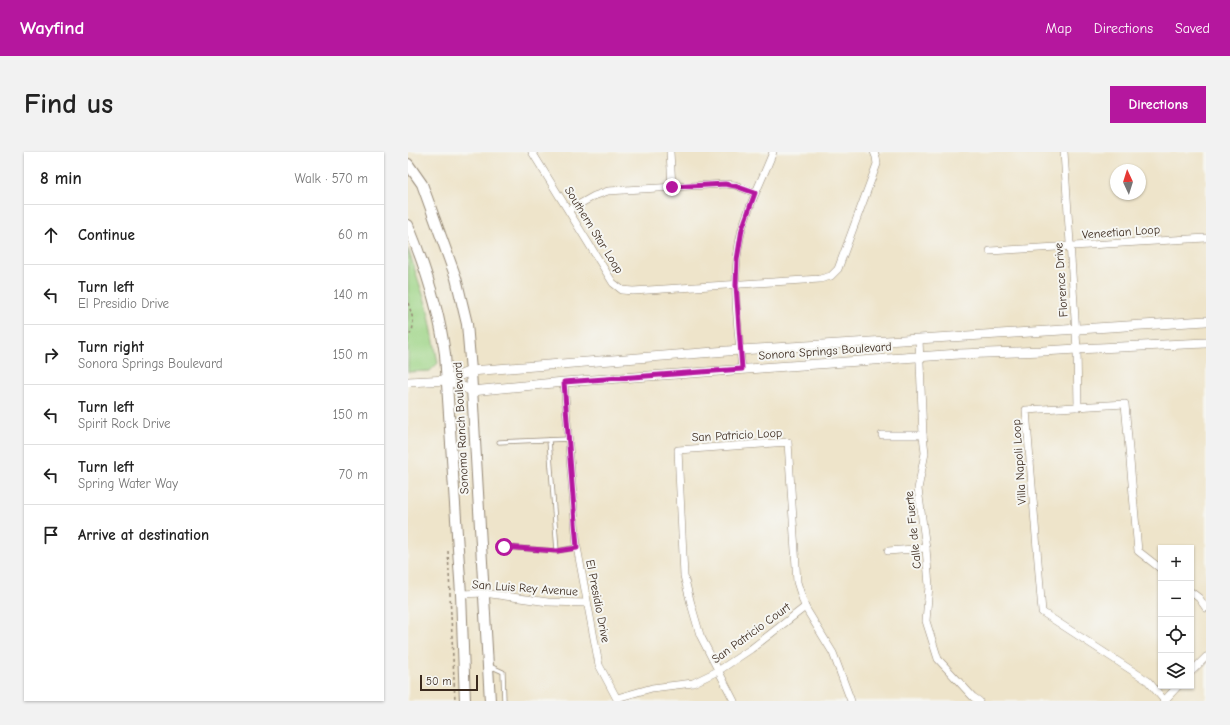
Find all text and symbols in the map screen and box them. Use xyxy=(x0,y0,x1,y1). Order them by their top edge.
text: Wayfind xyxy=(20,17,84,39)
text: Map xyxy=(1045,20,1072,37)
text: Directions xyxy=(1094,20,1153,37)
text: Saved xyxy=(1175,20,1210,37)
button: Directions xyxy=(1110,86,1206,123)
text: Find us xyxy=(24,88,113,120)
north arrow xyxy=(1110,164,1146,200)
text: 8 min xyxy=(40,169,82,188)
text: Walk · 570 m xyxy=(295,171,368,186)
route end xyxy=(663,178,681,196)
street label: Southern Star Loop xyxy=(562,184,626,276)
street label: Veneetian Loop xyxy=(1081,222,1161,242)
icon: ahead xyxy=(40,224,62,246)
text: Continue xyxy=(78,226,135,244)
text: 60 m xyxy=(338,227,368,242)
street label: Florence Drive xyxy=(1051,242,1071,318)
text: Turn left xyxy=(78,278,134,296)
icon: left xyxy=(40,284,62,306)
text: 140 m xyxy=(334,287,368,302)
text: El Presidio Drive xyxy=(78,296,169,311)
text: Turn right xyxy=(78,338,144,356)
street label: Sonora Springs Boulevard xyxy=(758,339,892,363)
icon: right xyxy=(40,344,62,366)
text: 150 m xyxy=(333,347,368,362)
text: Sonora Springs Boulevard xyxy=(78,356,223,371)
street label: Sonoma Ranch Boulevard xyxy=(451,362,471,494)
text: Turn left xyxy=(78,398,134,416)
icon: left xyxy=(40,404,62,426)
text: 150 m xyxy=(333,407,368,422)
text: Spirit Rock Drive xyxy=(78,416,171,431)
street label: Villa Napoli Loop xyxy=(1009,419,1029,505)
street label: San Patricio Loop xyxy=(691,426,783,444)
text: Turn left xyxy=(78,458,134,476)
icon: left xyxy=(40,464,62,486)
text: 70 m xyxy=(339,467,368,482)
text: Spring Water Way xyxy=(78,476,178,491)
street label: Calle de Fuerte xyxy=(902,490,924,570)
icon: arrive xyxy=(40,524,62,546)
text: Arrive at destination xyxy=(78,526,209,544)
route start xyxy=(495,538,513,556)
map controls xyxy=(1158,545,1194,689)
button: + xyxy=(1158,545,1194,581)
street label: El Presidio Drive xyxy=(583,558,613,644)
street label: San Luis Rey Avenue xyxy=(472,577,578,599)
button: − xyxy=(1158,581,1194,617)
street label: San Patricio Court xyxy=(709,599,793,666)
button: locate xyxy=(1158,617,1194,653)
button: layers xyxy=(1158,653,1194,689)
scale bar xyxy=(420,673,478,692)
text: 50 m xyxy=(426,675,451,688)

